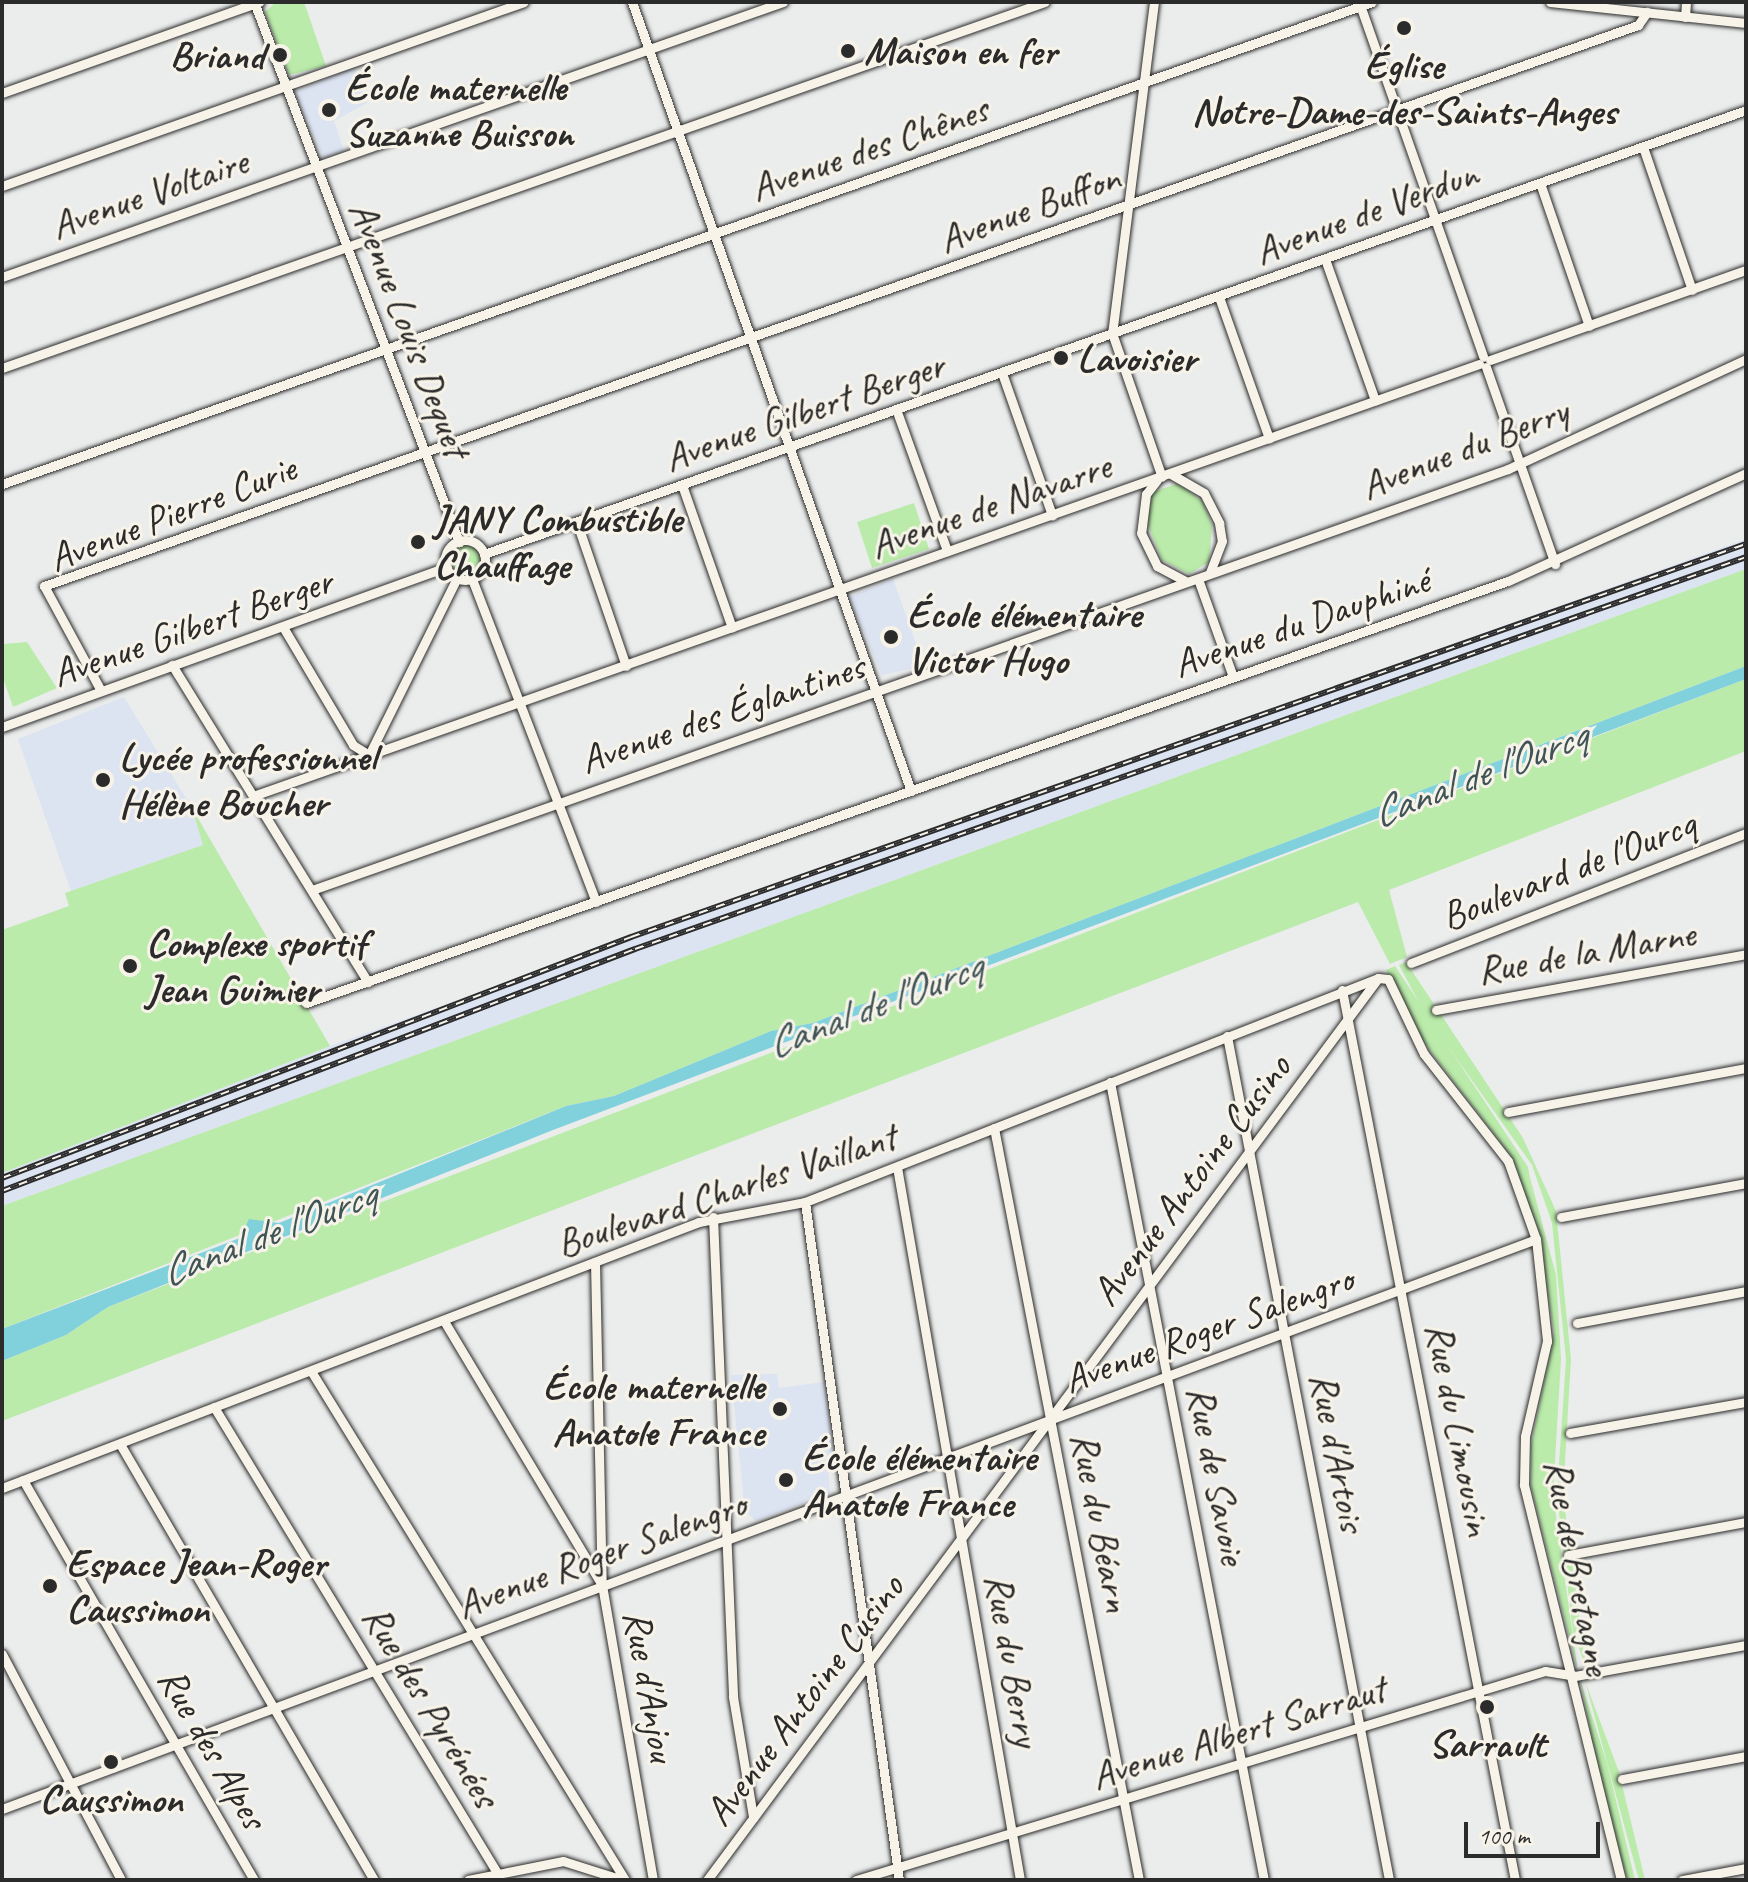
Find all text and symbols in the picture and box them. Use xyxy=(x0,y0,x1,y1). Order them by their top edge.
marker: Église Notre-Dame-des-Saints-Anges xyxy=(1395,19,1413,37)
place label: Maison en fer xyxy=(864,27,1057,75)
place label: Briand xyxy=(170,31,264,79)
place label: Église Notre-Dame-des-Saints-Anges xyxy=(1192,41,1616,135)
marker: Maison en fer xyxy=(839,42,857,60)
marker: Briand xyxy=(271,46,289,64)
place label: École maternelle Suzanne Buisson xyxy=(345,63,573,157)
street label: Avenue des Chênes xyxy=(744,85,994,211)
marker: École maternelle Suzanne Buisson xyxy=(320,101,338,119)
street label: Avenue Voltaire xyxy=(44,137,254,249)
street label: Avenue de Verdun xyxy=(1248,149,1484,275)
street label: Avenue Buffon xyxy=(932,153,1126,263)
street label: Avenue Louis Dequet xyxy=(339,194,481,464)
place label: Lavoisier xyxy=(1077,334,1196,382)
street label: Avenue Gilbert Berger xyxy=(658,341,950,481)
marker: Lavoisier xyxy=(1052,349,1070,367)
street label: Avenue du Berry xyxy=(1354,387,1574,509)
street label: Avenue de Navarre xyxy=(863,441,1117,569)
street label: Avenue Pierre Curie xyxy=(42,444,302,582)
place label: JANY Combustible Chauffage xyxy=(434,495,682,589)
marker: JANY Combustible Chauffage xyxy=(409,533,427,551)
street label: Avenue du Dauphiné xyxy=(1166,556,1436,688)
street label: Avenue Gilbert Berger xyxy=(46,557,338,697)
place label: École élémentaire Victor Hugo xyxy=(907,590,1141,684)
marker: École élémentaire Victor Hugo xyxy=(882,628,900,646)
street label: Avenue des Églantines xyxy=(574,642,870,784)
water label: Canal de l'Ourcq xyxy=(1365,711,1593,839)
place label: Lycée professionnel Hélène Boucher xyxy=(119,733,376,827)
marker: Lycée professionnel Hélène Boucher xyxy=(94,771,112,789)
street label: Boulevard de l'Ourcq xyxy=(1434,800,1702,940)
street label: Rue de la Marne xyxy=(1473,909,1699,995)
place label: Complexe sportif Jean Guimier xyxy=(146,919,366,1013)
water label: Canal de l'Ourcq xyxy=(760,942,988,1070)
marker: Complexe sportif Jean Guimier xyxy=(121,957,139,975)
street label: Avenue Antoine Cusino xyxy=(1081,1045,1301,1315)
street label: Boulevard Charles Vaillant xyxy=(549,1112,903,1268)
water label: Canal de l'Ourcq xyxy=(154,1170,382,1298)
street label: Avenue Roger Salengro xyxy=(1056,1254,1360,1404)
street label: Rue du Limousin xyxy=(1415,1320,1503,1538)
place label: École maternelle Anatole France xyxy=(542,1362,764,1456)
street label: Rue d'Artois xyxy=(1299,1369,1377,1535)
street label: Rue de Savoie xyxy=(1176,1382,1258,1568)
marker: École maternelle Anatole France xyxy=(771,1400,789,1418)
street label: Rue du Béarn xyxy=(1060,1428,1142,1616)
place label: École élémentaire Anatole France xyxy=(802,1433,1036,1527)
street label: Rue de Bretagne xyxy=(1534,1455,1622,1679)
marker: École élémentaire Anatole France xyxy=(777,1471,795,1489)
street label: Avenue Roger Salengro xyxy=(449,1479,753,1629)
place label: Espace Jean-Roger Caussimon xyxy=(66,1539,324,1633)
street label: Avenue Antoine Cusino xyxy=(694,1565,914,1835)
street label: Rue du Berry xyxy=(974,1570,1052,1750)
marker: Espace Jean-Roger Caussimon xyxy=(41,1577,59,1595)
street label: Rue des Pyrénées xyxy=(352,1596,510,1816)
street label: Rue d'Anjou xyxy=(613,1607,687,1765)
street label: Rue des Alpes xyxy=(148,1659,278,1837)
street label: Avenue Albert Sarraut xyxy=(1085,1664,1391,1800)
marker: Sarrault xyxy=(1478,1698,1496,1716)
place label: Sarrault xyxy=(1428,1720,1546,1768)
marker: Caussimon xyxy=(102,1753,120,1771)
place label: Caussimon xyxy=(39,1775,183,1823)
scale bar xyxy=(1468,1806,1604,1856)
text: 100 m xyxy=(1478,1821,1530,1851)

